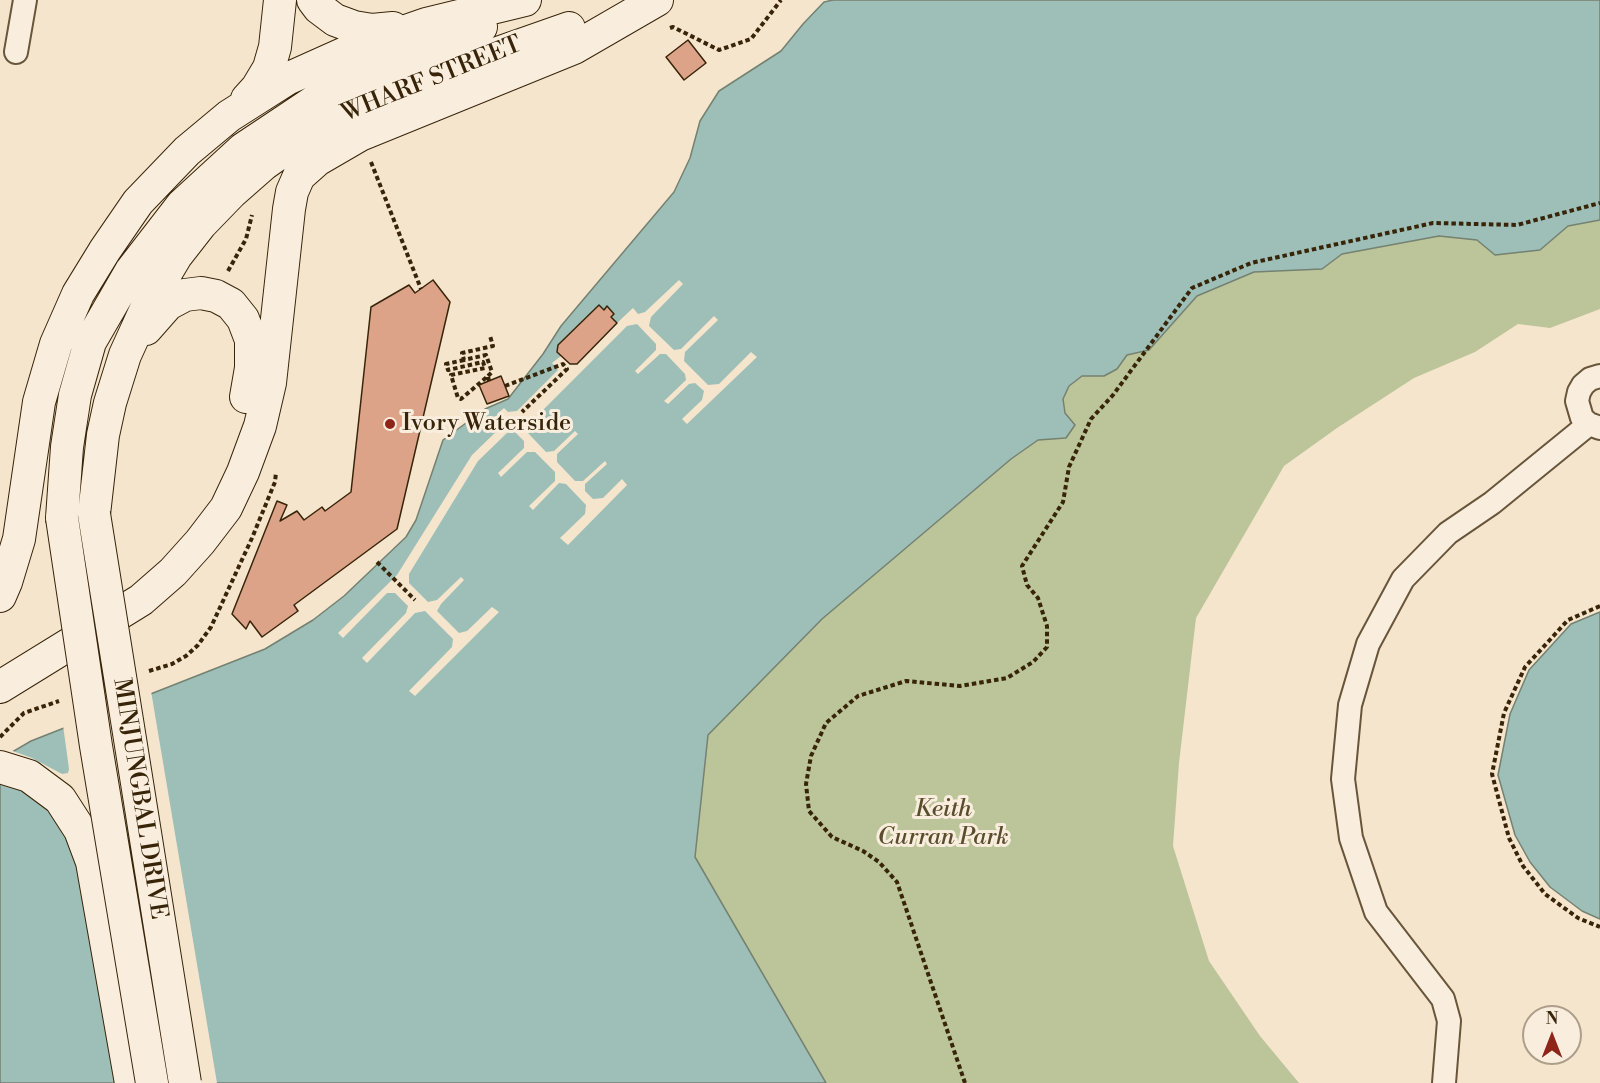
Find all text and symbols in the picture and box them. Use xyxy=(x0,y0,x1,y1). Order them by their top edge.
street label: WHARF STREET xyxy=(338,31,526,129)
place label: Ivory Waterside xyxy=(402,410,571,438)
marker: Ivory Waterside xyxy=(383,417,397,431)
street label: MINJUNGBAL DRIVE xyxy=(106,676,172,922)
park label: Keith Curran Park xyxy=(878,796,1008,852)
north arrow xyxy=(1522,1005,1582,1065)
text: N xyxy=(1546,1009,1558,1029)

